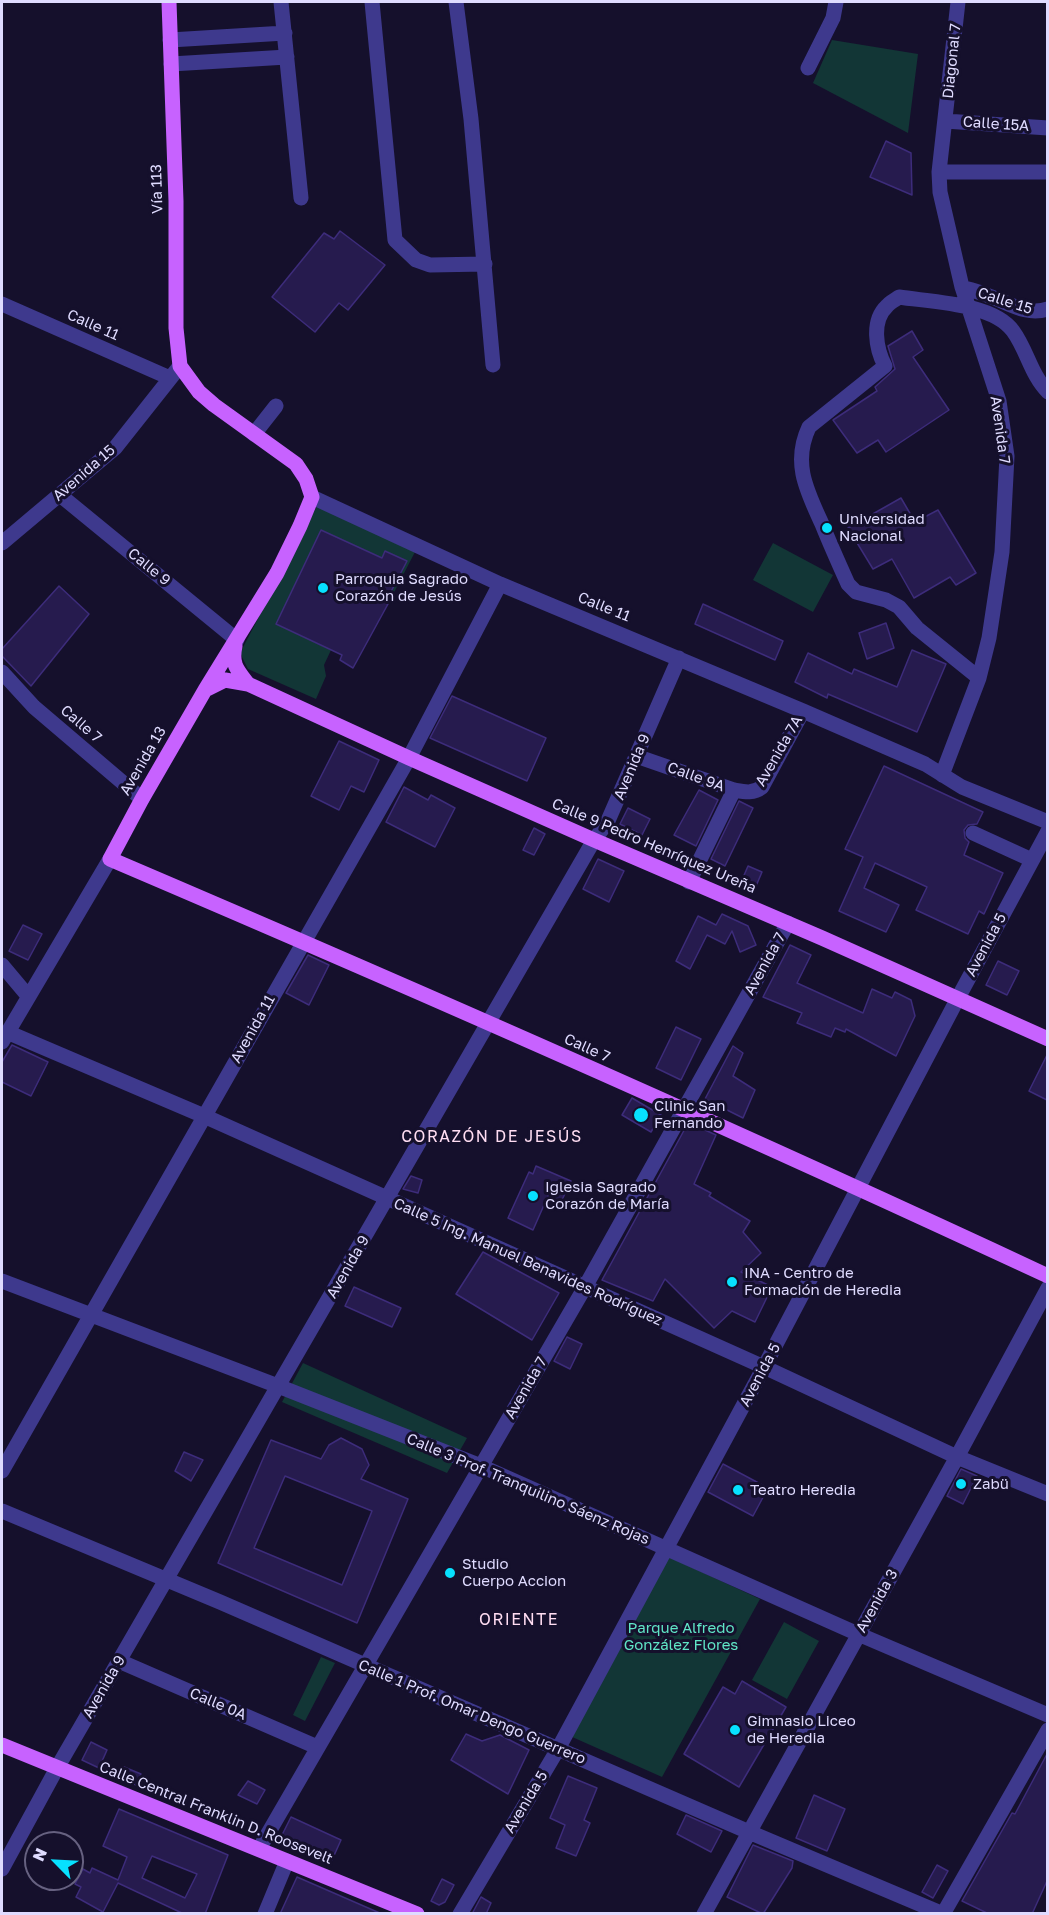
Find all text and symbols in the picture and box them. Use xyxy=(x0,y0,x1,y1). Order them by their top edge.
street label: Diagonal 7 xyxy=(939,23,965,99)
street label: Calle 15A xyxy=(962,113,1030,135)
street label: Vía 113 xyxy=(147,164,167,214)
street label: Calle 15 xyxy=(975,284,1035,318)
street label: Calle 11 xyxy=(64,306,122,344)
street label: Avenida 7 xyxy=(986,395,1014,465)
street label: Avenida 15 xyxy=(49,441,119,505)
place label: Universidad Nacional xyxy=(839,510,925,545)
marker: Universidad Nacional xyxy=(820,521,834,535)
street label: Calle 9 xyxy=(124,544,174,590)
place label: Parroquia Sagrado Corazón de Jesús xyxy=(335,570,468,605)
marker: Parroquia Sagrado Corazón de Jesús xyxy=(316,581,330,595)
street label: Calle 11 xyxy=(575,588,633,626)
street label: Calle 7 xyxy=(57,701,105,747)
street label: Avenida 7A xyxy=(752,712,806,790)
street label: Avenida 13 xyxy=(116,723,170,799)
street label: Avenida 9 xyxy=(610,731,654,803)
street label: Calle 9A xyxy=(665,758,727,796)
street label: Calle 9 Pedro Henríquez Ureña xyxy=(549,795,759,897)
street label: Avenida 5 xyxy=(962,910,1010,980)
street label: Avenida 7 xyxy=(741,930,789,998)
street label: Avenida 11 xyxy=(227,992,279,1066)
street label: Calle 7 xyxy=(561,1030,613,1066)
place label: Clinic San Fernando xyxy=(654,1097,725,1132)
marker: Clinic San Fernando xyxy=(632,1106,650,1124)
district label: CORAZÓN DE JESÚS xyxy=(401,1127,583,1147)
place label: Iglesia Sagrado Corazón de María xyxy=(545,1178,669,1213)
marker: Iglesia Sagrado Corazón de María xyxy=(526,1189,540,1203)
street label: Calle 5 Ing. Manuel Benavides Rodríguez xyxy=(391,1194,665,1330)
street label: Avenida 9 xyxy=(323,1232,373,1302)
place label: INA - Centro de Formación de Heredia xyxy=(744,1264,901,1299)
marker: INA - Centro de Formación de Heredia xyxy=(725,1275,739,1289)
street label: Avenida 5 xyxy=(736,1340,784,1410)
street label: Avenida 7 xyxy=(501,1354,551,1422)
street label: Calle 3 Prof. Tranquilino Sáenz Rojas xyxy=(404,1430,652,1548)
place label: Zabü xyxy=(973,1475,1009,1493)
marker: Zabü xyxy=(954,1477,968,1491)
place label: Teatro Heredia xyxy=(750,1481,856,1499)
marker: Teatro Heredia xyxy=(731,1483,745,1497)
place label: Studio Cuerpo Accion xyxy=(462,1555,566,1590)
marker: Studio Cuerpo Accion xyxy=(443,1566,457,1580)
street label: Avenida 3 xyxy=(852,1566,902,1636)
district label: ORIENTE xyxy=(479,1610,559,1630)
park label: Parque Alfredo González Flores xyxy=(624,1619,738,1654)
street label: Avenida 9 xyxy=(79,1652,129,1722)
street label: Calle 1 Prof. Omar Dengo Guerrero xyxy=(356,1656,588,1768)
street label: Calle 0A xyxy=(187,1684,249,1724)
place label: Gimnasio Liceo de Heredia xyxy=(747,1712,856,1747)
marker: Gimnasio Liceo de Heredia xyxy=(728,1723,742,1737)
street label: Calle Central Franklin D. Roosevelt xyxy=(97,1758,335,1868)
street label: Avenida 5 xyxy=(500,1768,552,1836)
north arrow xyxy=(24,1831,84,1891)
text: N xyxy=(28,1845,51,1864)

